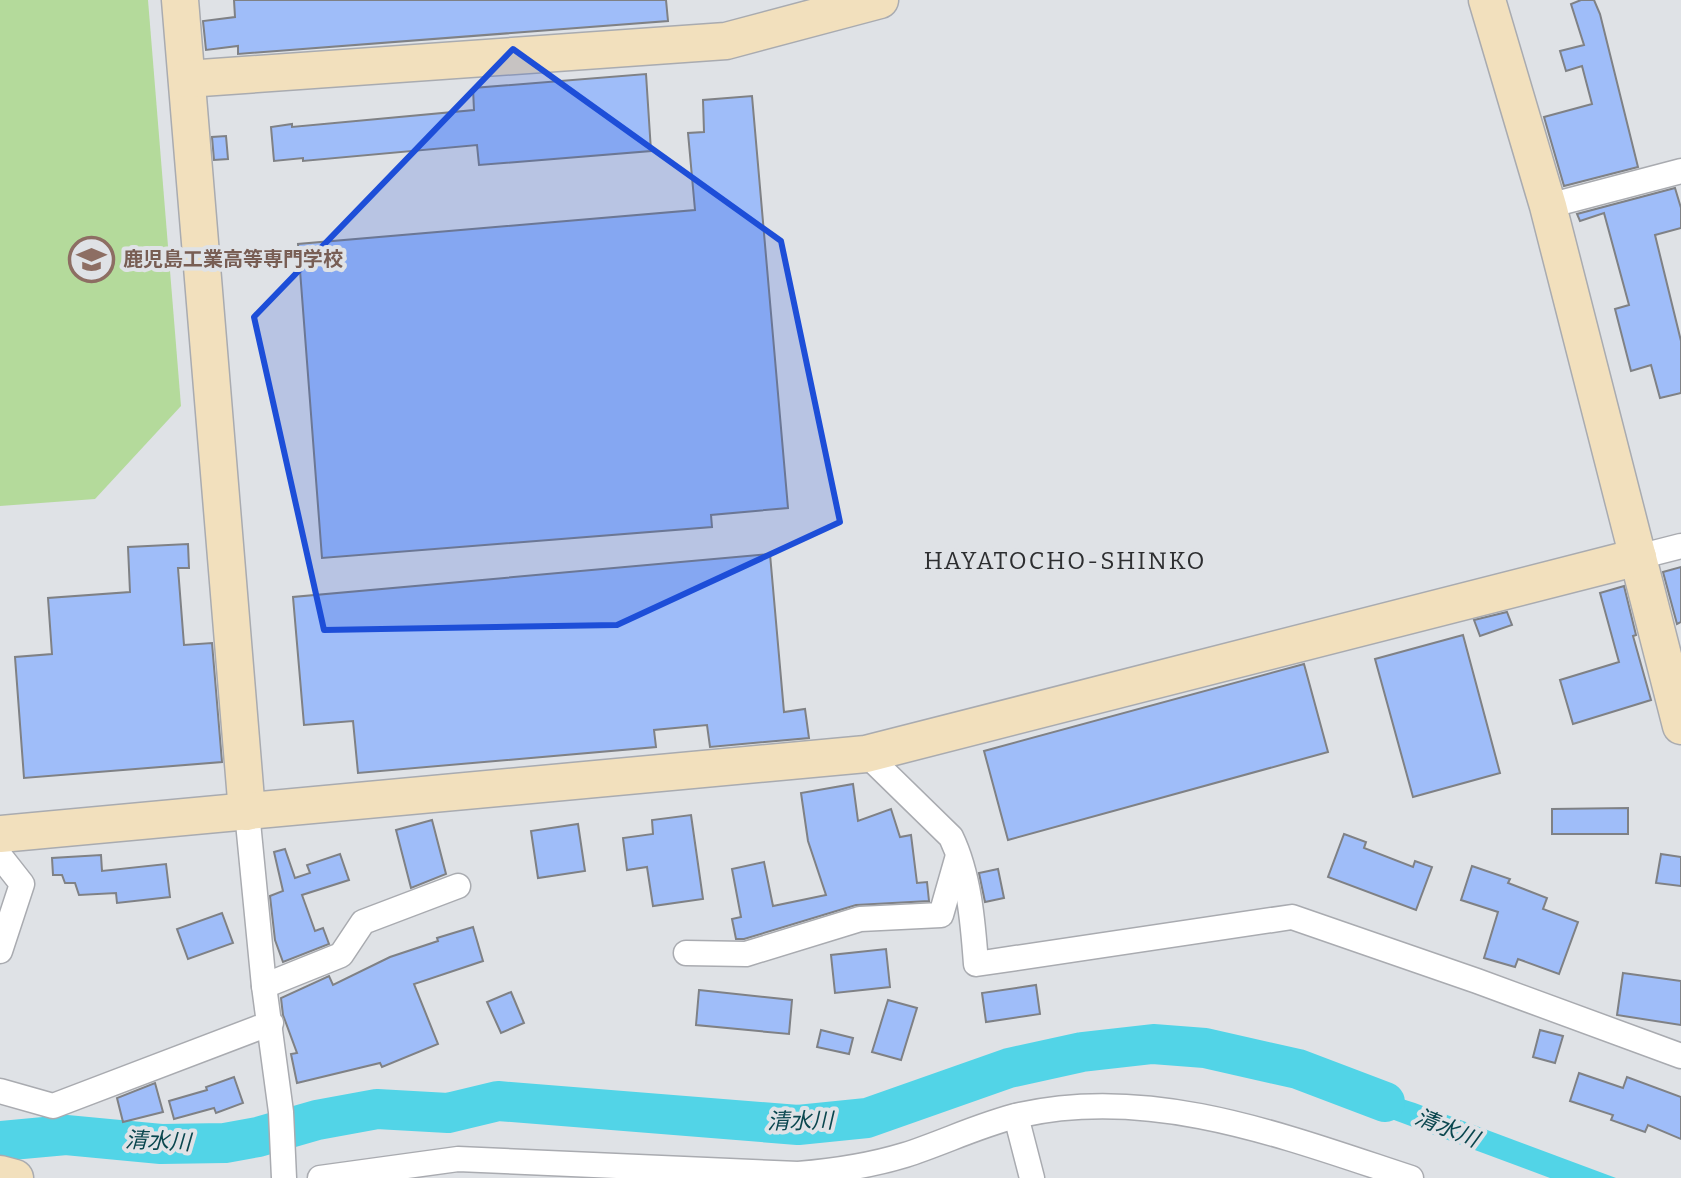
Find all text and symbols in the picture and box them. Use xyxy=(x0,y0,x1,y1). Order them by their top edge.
school or university icon: 鹿児島工業高等専門学校 xyxy=(68,235,116,283)
place label: 鹿児島工業高等専門学校 xyxy=(123,247,343,271)
district label: HAYATOCHO-SHINKO xyxy=(924,547,1206,575)
water label: 清水川 xyxy=(1411,1103,1485,1154)
water label: 清水川 xyxy=(767,1107,835,1135)
water label: 清水川 xyxy=(125,1126,193,1156)

